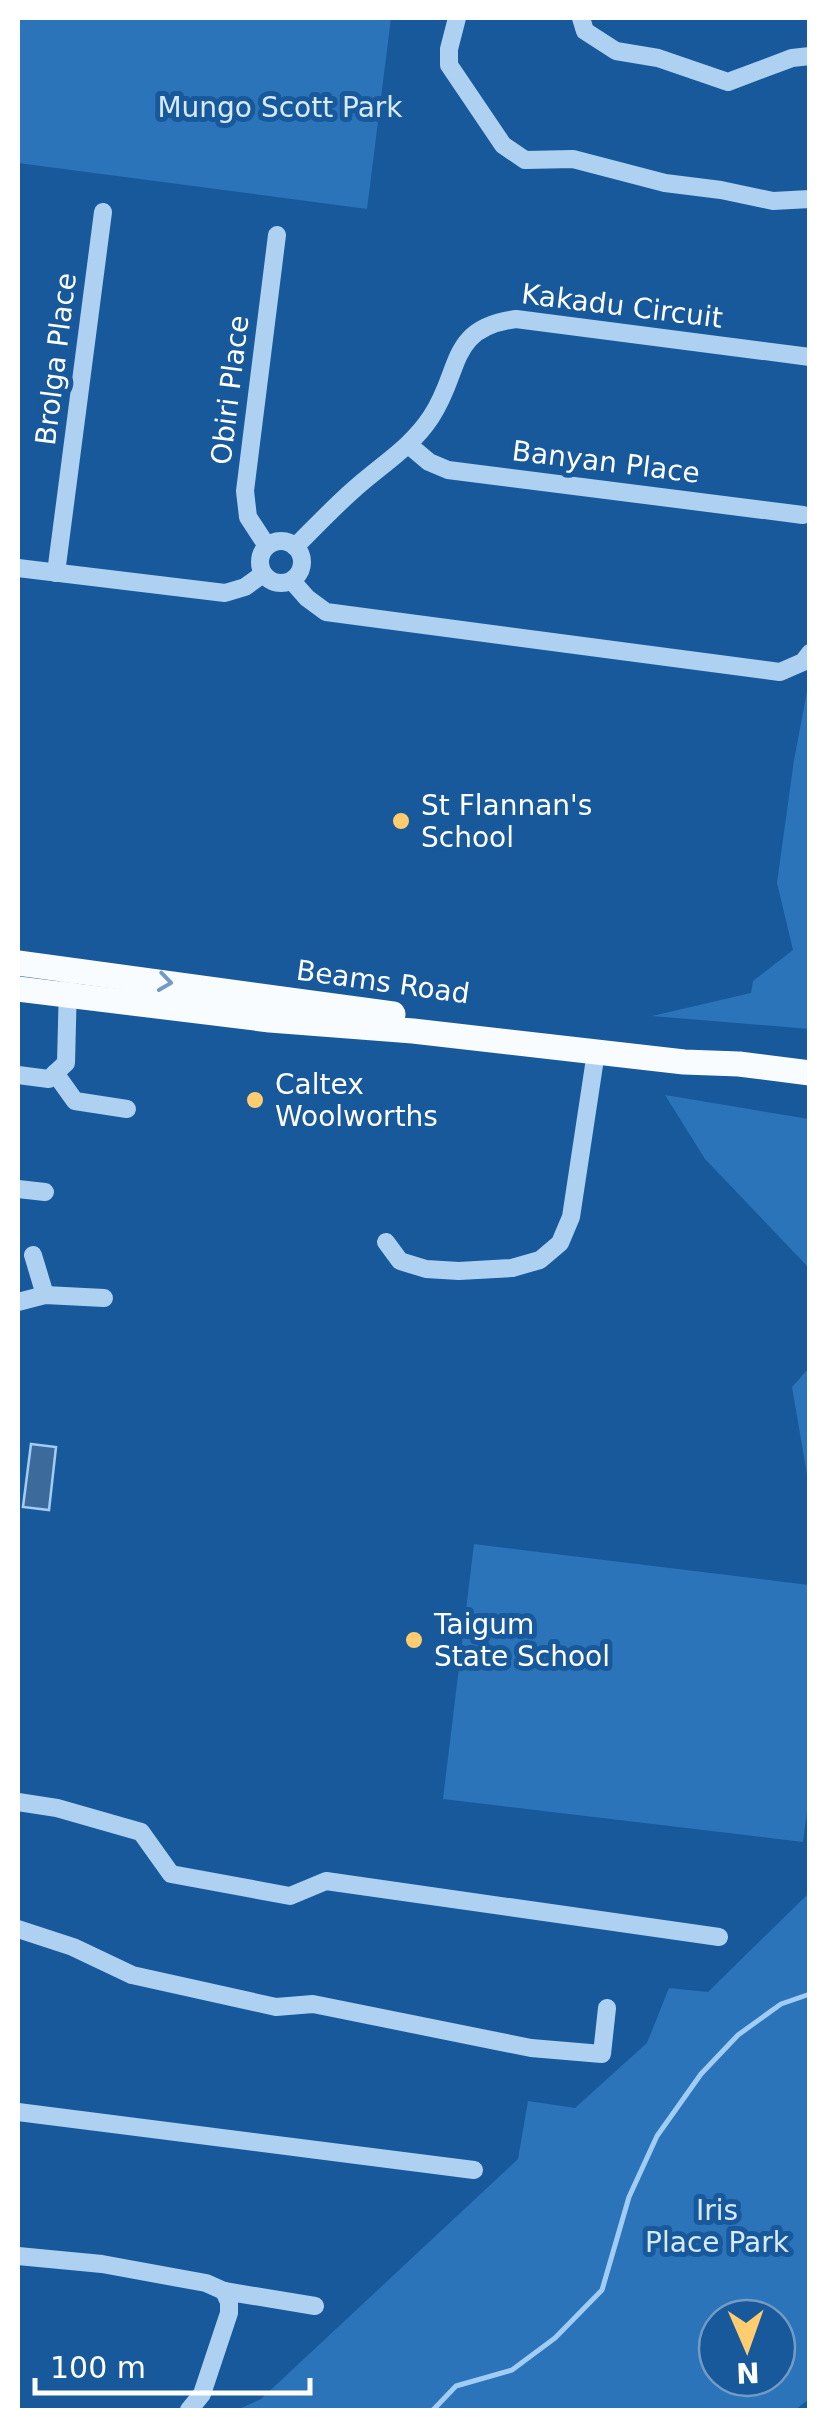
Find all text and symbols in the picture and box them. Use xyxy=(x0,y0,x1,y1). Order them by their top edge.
park label: Mungo Scott Park xyxy=(157,91,403,124)
street label: Brolga Place xyxy=(29,271,83,447)
street label: Kakadu Circuit xyxy=(520,277,725,335)
street label: Obiri Place xyxy=(204,313,256,467)
street label: Banyan Place xyxy=(510,434,702,490)
place label: St Flannan's School xyxy=(421,789,592,854)
marker: St Flannan's School xyxy=(390,810,412,832)
street label: Beams Road xyxy=(294,954,472,1010)
one-way arrow xyxy=(157,970,174,991)
place label: Caltex Woolworths xyxy=(275,1068,438,1133)
marker: Caltex Woolworths xyxy=(244,1089,266,1111)
place label: Taigum State School xyxy=(433,1608,610,1673)
marker: Taigum State School xyxy=(403,1629,425,1651)
park label: Iris Place Park xyxy=(645,2194,790,2259)
north arrow xyxy=(697,2298,797,2398)
scale bar xyxy=(35,2333,310,2395)
text: 100 m xyxy=(50,2350,146,2385)
text: N xyxy=(736,2356,760,2389)

